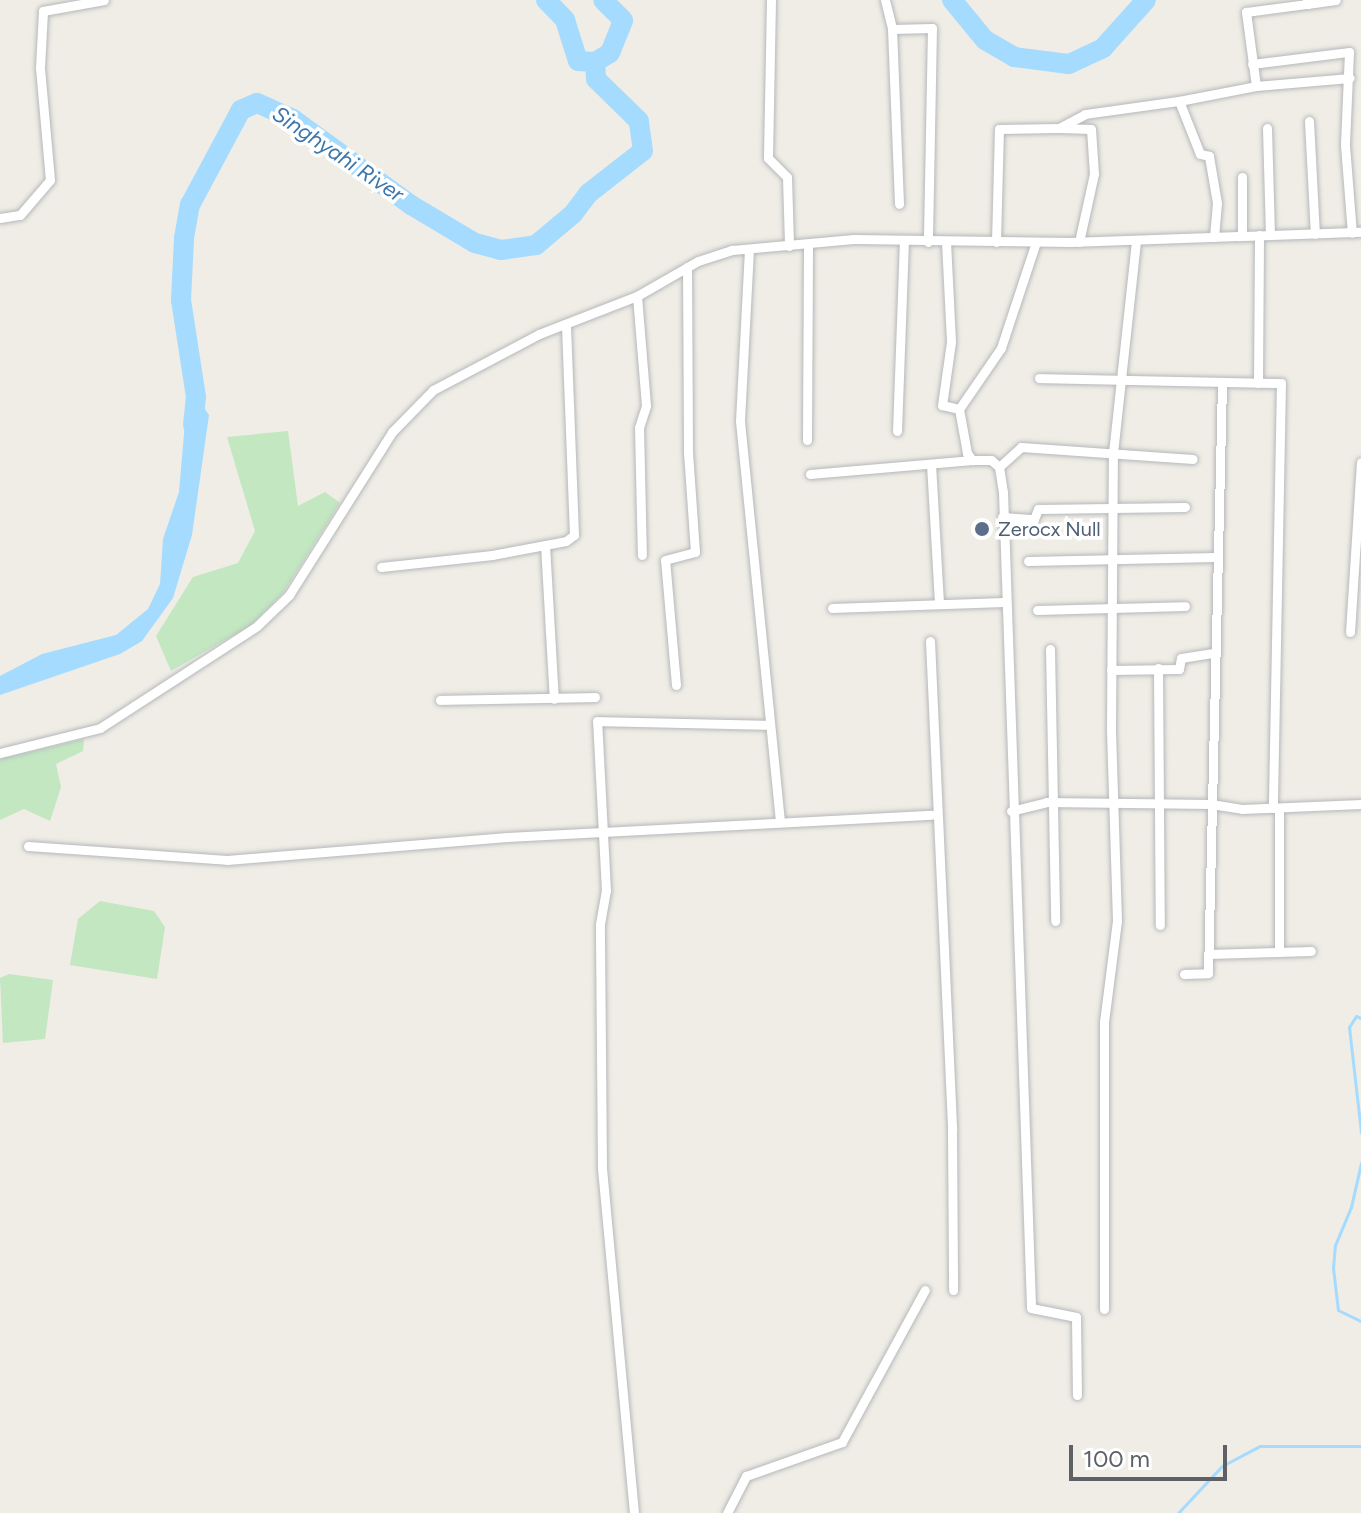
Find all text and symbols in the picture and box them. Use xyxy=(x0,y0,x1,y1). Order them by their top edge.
water label: Singhyahi River xyxy=(267,100,409,208)
place label: Zerocx Null xyxy=(998,517,1101,541)
marker: Zerocx Null xyxy=(973,520,991,538)
scale bar xyxy=(1073,1429,1231,1479)
text: 100 m xyxy=(1083,1444,1150,1473)

